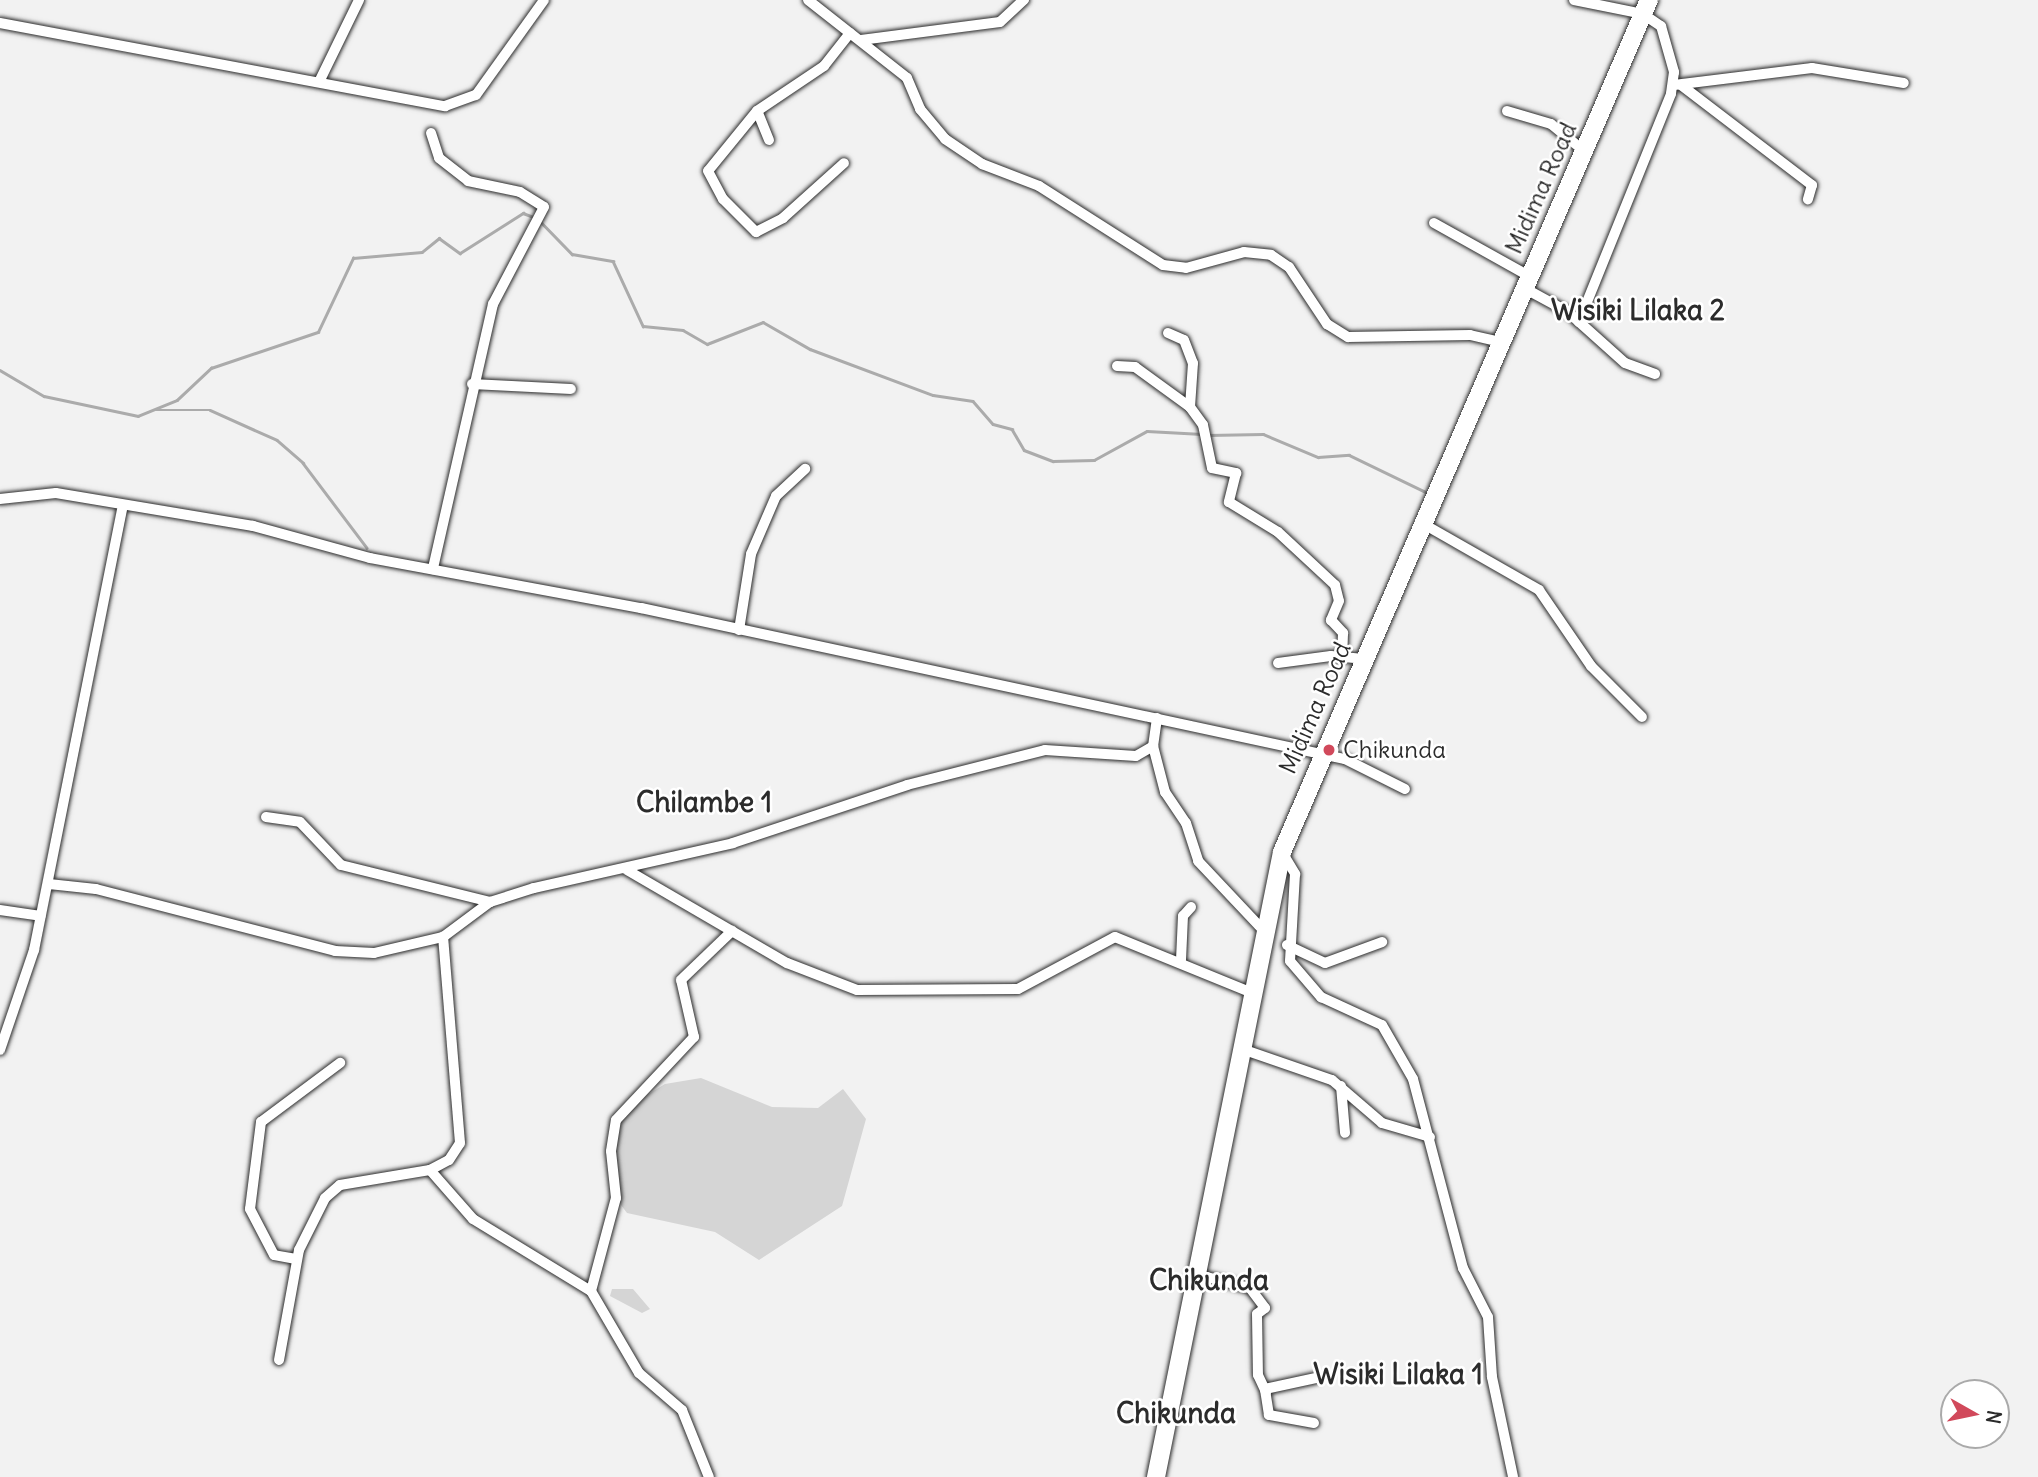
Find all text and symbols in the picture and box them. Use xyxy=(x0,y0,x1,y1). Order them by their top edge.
street label: Midima Road xyxy=(1499,118,1583,258)
district label: Wisiki Lilaka 2 xyxy=(1551,293,1725,327)
street label: Midima Road xyxy=(1273,638,1357,778)
place label: Chikunda xyxy=(1343,736,1446,764)
marker: Chikunda xyxy=(1321,742,1337,758)
district label: Chilambe 1 xyxy=(636,785,772,819)
district label: Chikunda xyxy=(1149,1263,1269,1297)
district label: Wisiki Lilaka 1 xyxy=(1313,1357,1483,1391)
north arrow xyxy=(1940,1379,2010,1449)
district label: Chikunda xyxy=(1116,1396,1236,1430)
text: N xyxy=(1981,1409,2007,1425)

